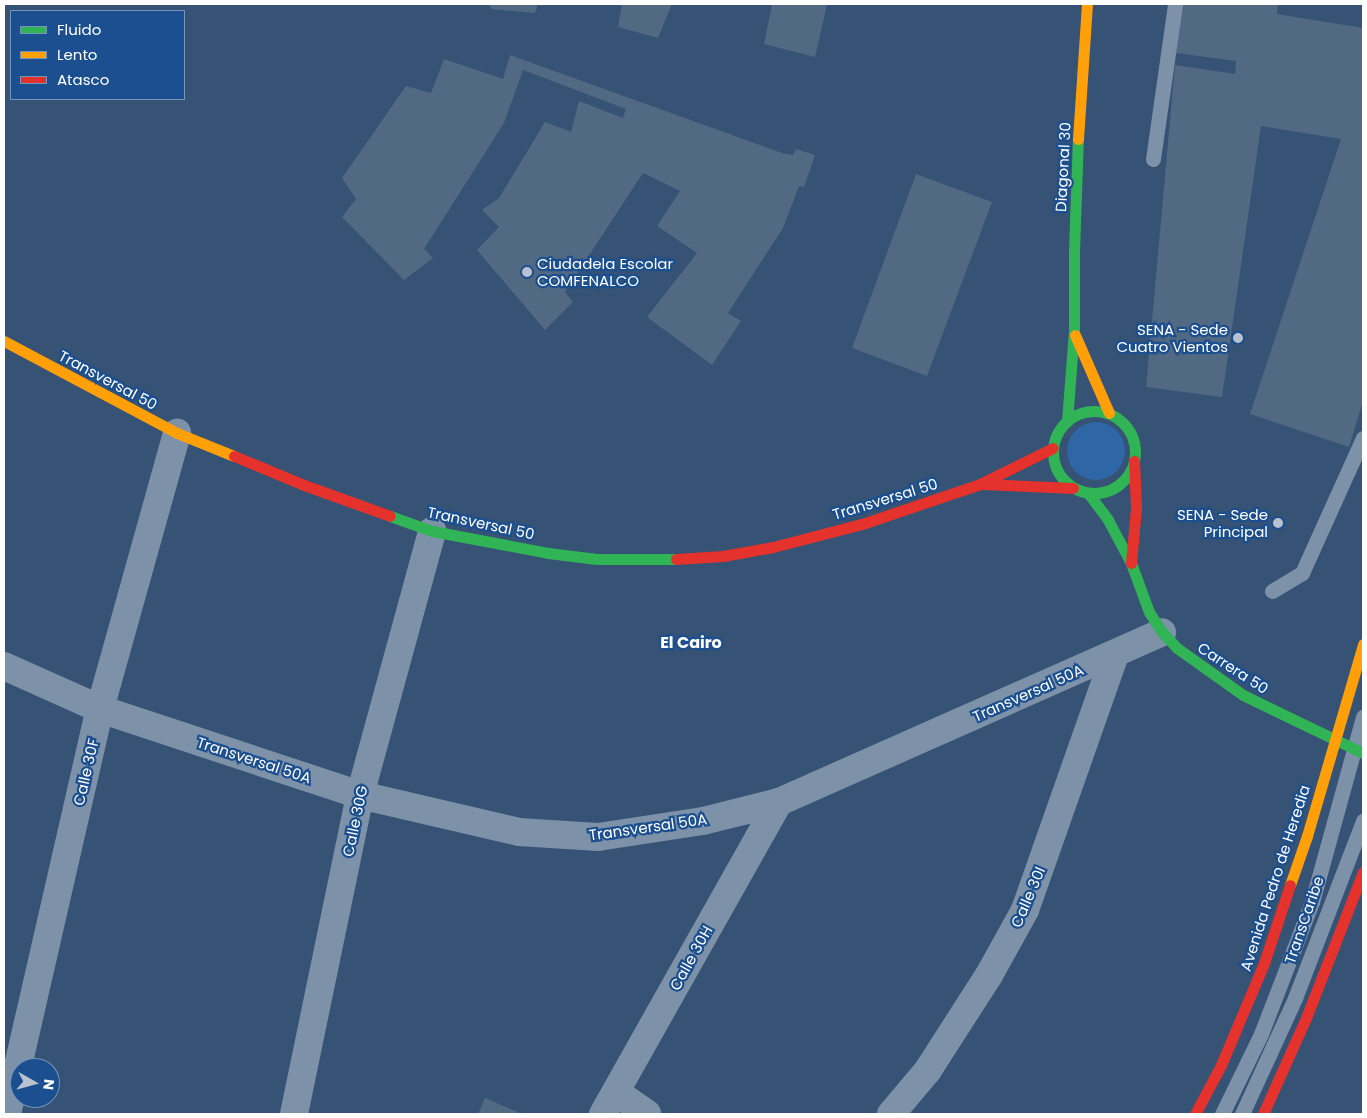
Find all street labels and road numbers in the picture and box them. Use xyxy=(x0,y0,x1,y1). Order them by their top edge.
street label: Diagonal 30 xyxy=(1052,122,1074,212)
street label: Transversal 50 xyxy=(56,346,160,414)
street label: Transversal 50 xyxy=(830,474,940,524)
street label: Transversal 50 xyxy=(426,503,536,543)
street label: Carrera 50 xyxy=(1194,638,1272,698)
street label: Transversal 50A xyxy=(970,661,1086,725)
street label: Transversal 50A xyxy=(195,733,313,787)
street label: Calle 30F xyxy=(70,737,102,807)
street label: Avenida Pedro de Heredia xyxy=(1236,783,1314,973)
street label: Calle 30G xyxy=(339,784,371,858)
street label: Transversal 50A xyxy=(588,810,708,844)
street label: Calle 30I xyxy=(1007,864,1049,930)
street label: TransCaribe xyxy=(1281,874,1327,966)
street label: Calle 30H xyxy=(666,923,716,993)

